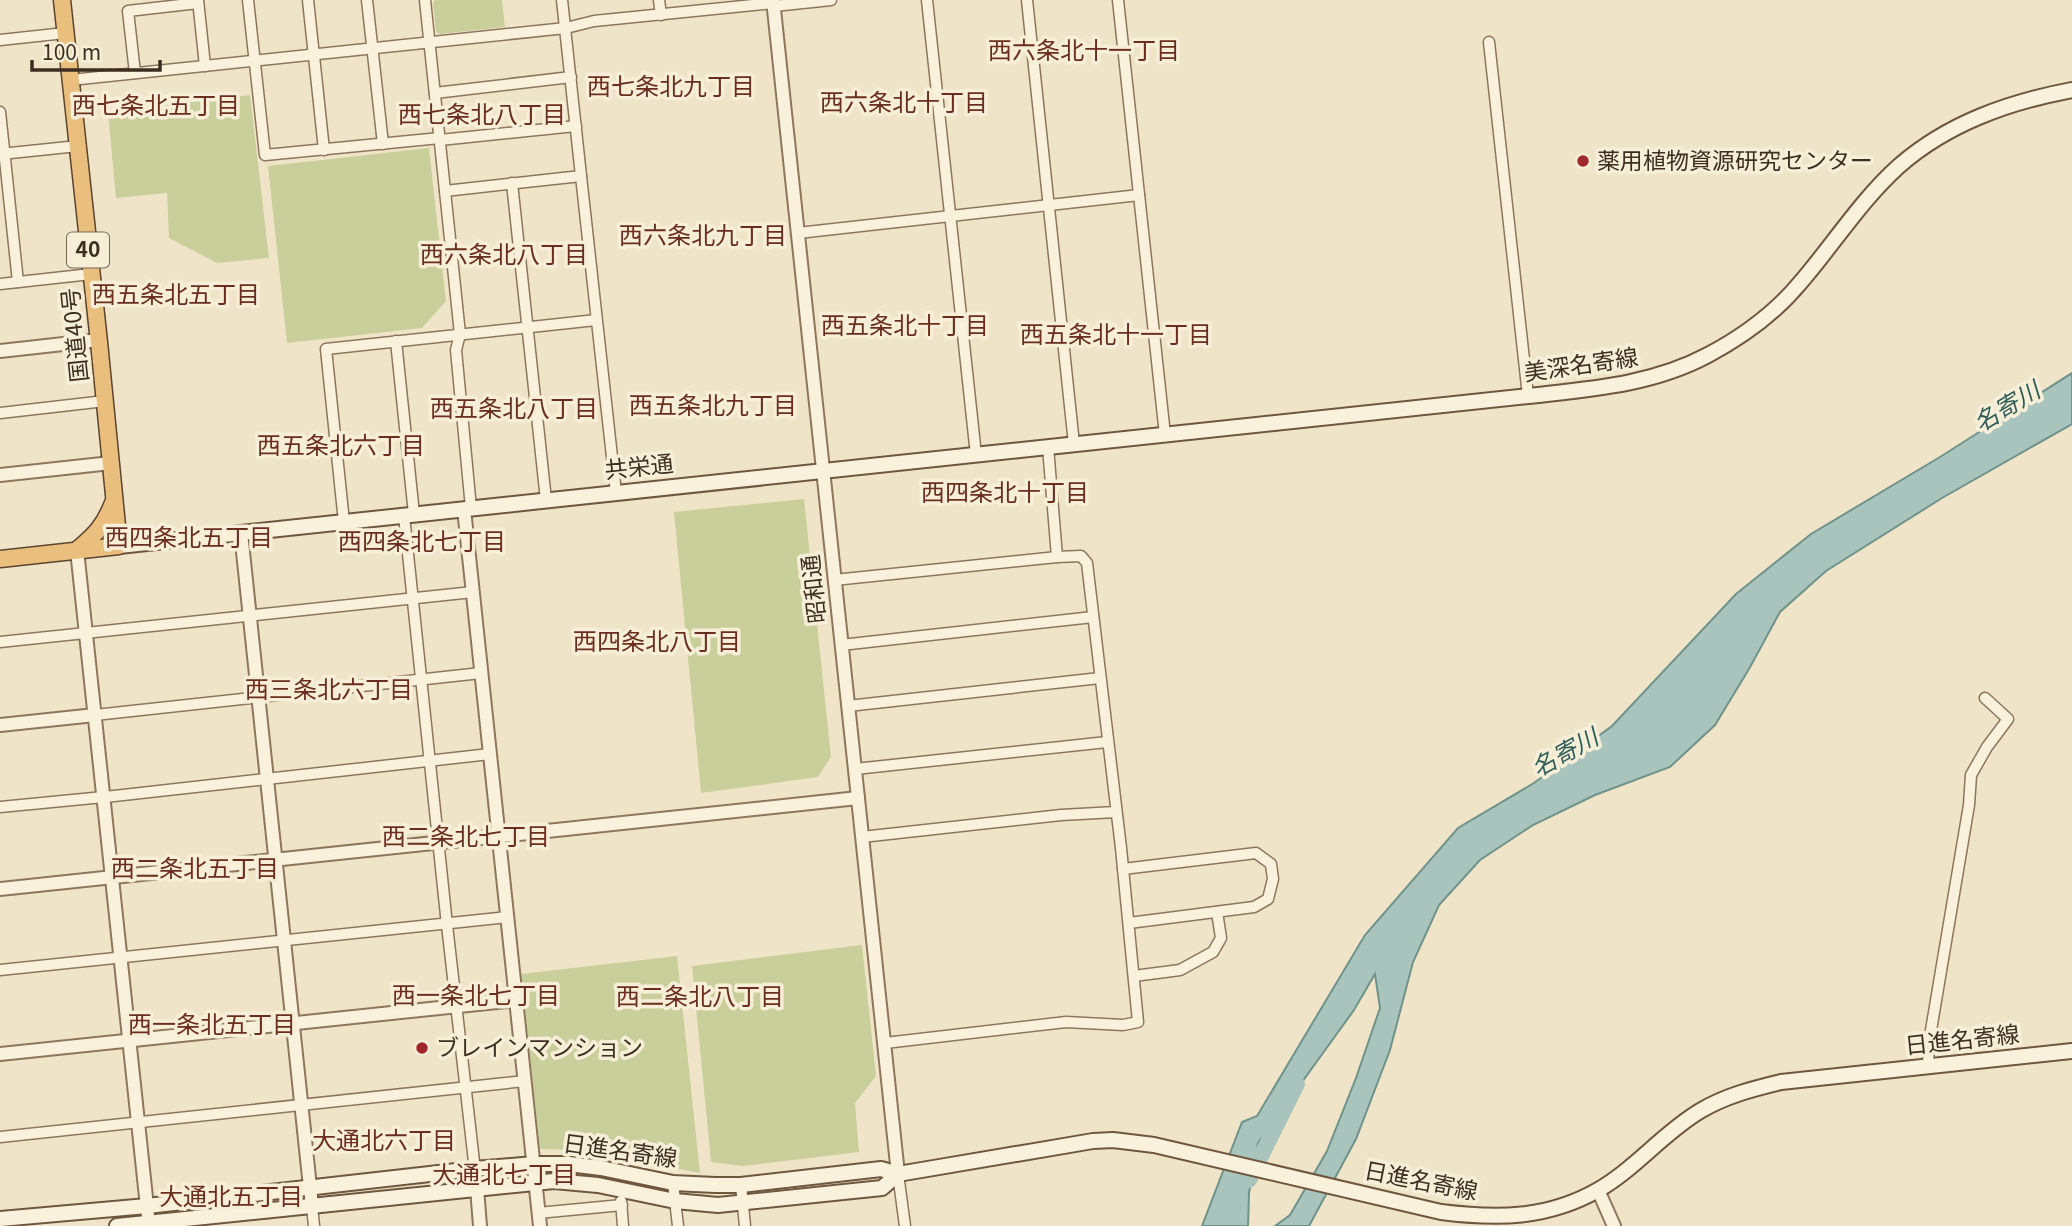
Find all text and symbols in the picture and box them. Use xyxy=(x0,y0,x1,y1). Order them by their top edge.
scale bar xyxy=(32,28,159,72)
district label: 西六条北十一丁目 xyxy=(988,31,1180,66)
text: 100 m xyxy=(42,36,101,66)
district label: 西七条北九丁目 xyxy=(587,67,755,102)
district label: 西六条北十丁目 xyxy=(820,83,988,118)
district label: 西七条北五丁目 xyxy=(72,86,240,121)
district label: 西七条北八丁目 xyxy=(398,95,566,130)
place label: 薬用植物資源研究センター xyxy=(1597,142,1873,176)
marker: 薬用植物資源研究センター xyxy=(1575,153,1591,169)
district label: 西六条北九丁目 xyxy=(619,216,787,251)
road number: 40 xyxy=(67,232,109,268)
district label: 西六条北八丁目 xyxy=(420,235,588,270)
district label: 西五条北五丁目 xyxy=(92,275,260,310)
street label: 国道40号 xyxy=(51,286,95,384)
district label: 西五条北十丁目 xyxy=(821,306,989,341)
district label: 西五条北十一丁目 xyxy=(1020,315,1212,350)
street label: 美深名寄線 xyxy=(1521,338,1640,388)
water label: 名寄川 xyxy=(1966,370,2048,438)
district label: 西五条北九丁目 xyxy=(629,386,797,421)
district label: 西五条北八丁目 xyxy=(430,389,598,424)
district label: 西五条北六丁目 xyxy=(257,426,425,461)
street label: 共栄通 xyxy=(603,444,675,486)
district label: 西四条北十丁目 xyxy=(921,473,1089,508)
district label: 西四条北五丁目 xyxy=(105,518,273,553)
district label: 西四条北七丁目 xyxy=(338,522,506,557)
street label: 昭和通 xyxy=(791,553,833,625)
district label: 西四条北八丁目 xyxy=(573,622,741,657)
district label: 西三条北六丁目 xyxy=(245,670,413,705)
water label: 名寄川 xyxy=(1524,717,1606,784)
district label: 西二条北七丁目 xyxy=(382,817,550,852)
district label: 西二条北五丁目 xyxy=(111,849,279,884)
district label: 西一条北七丁目 xyxy=(392,976,560,1011)
district label: 西二条北八丁目 xyxy=(616,977,784,1012)
district label: 西一条北五丁目 xyxy=(128,1005,296,1040)
street label: 日進名寄線 xyxy=(1903,1015,2021,1061)
place label: ブレインマンション xyxy=(436,1029,643,1063)
marker: ブレインマンション xyxy=(414,1040,430,1056)
district label: 大通北六丁目 xyxy=(312,1121,456,1156)
street label: 日進名寄線 xyxy=(561,1124,680,1174)
street label: 日進名寄線 xyxy=(1362,1151,1481,1207)
district label: 大通北七丁目 xyxy=(432,1155,576,1190)
district label: 大通北五丁目 xyxy=(159,1177,303,1212)

